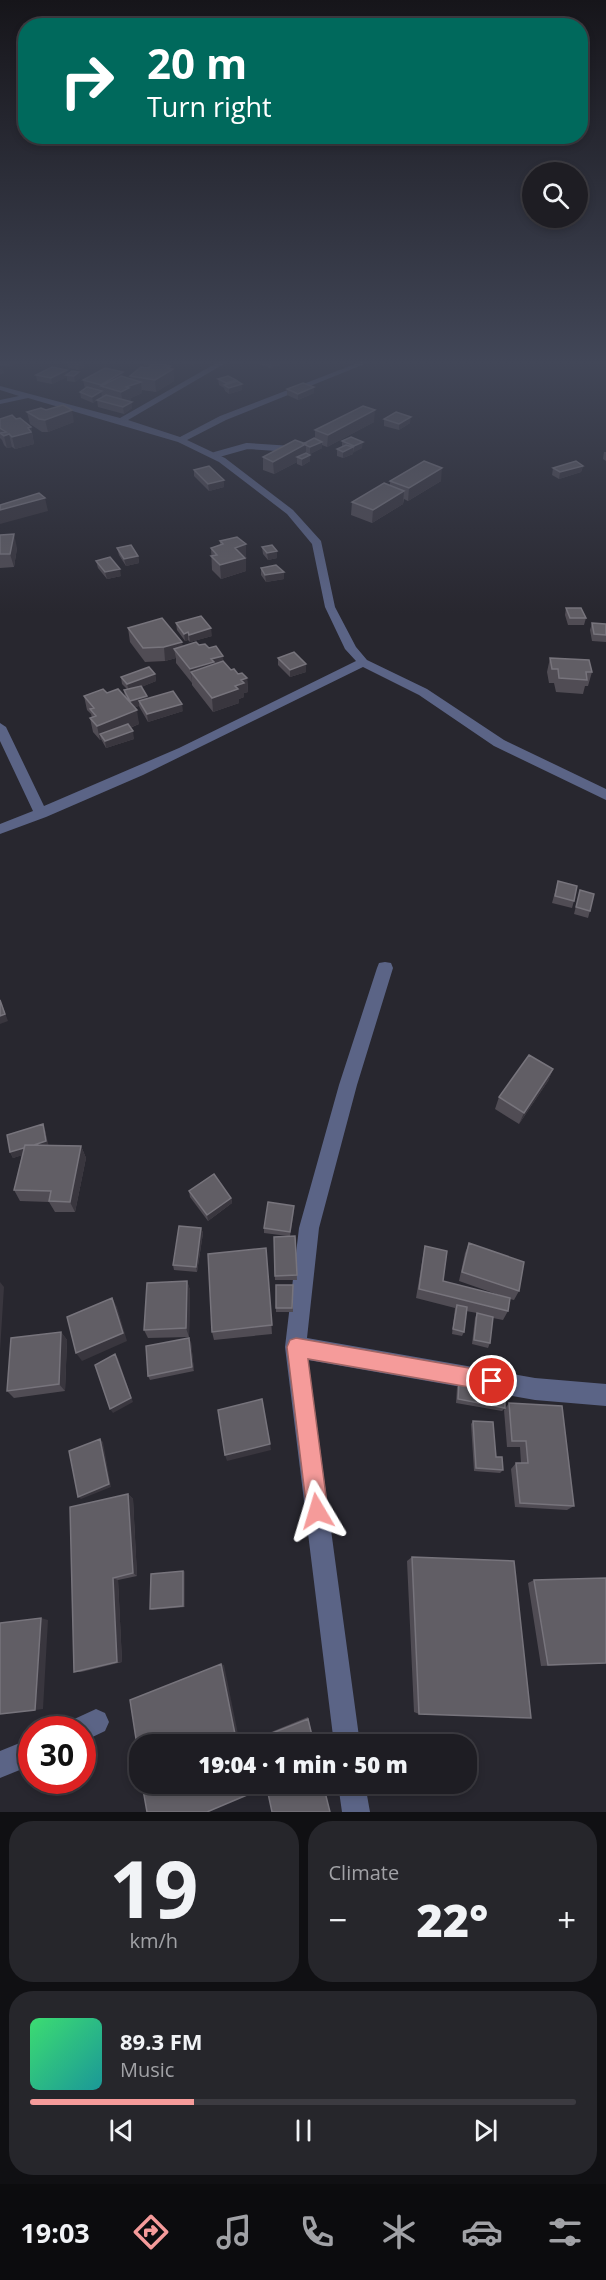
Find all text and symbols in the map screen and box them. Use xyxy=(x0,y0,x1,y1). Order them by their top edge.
text: 20 m xyxy=(147,34,247,91)
icon: right xyxy=(48,42,126,120)
text: Turn right xyxy=(147,88,272,125)
map controls xyxy=(522,162,588,228)
button: search xyxy=(522,162,588,228)
pin xyxy=(466,1355,517,1406)
icon: arrive xyxy=(475,1364,508,1397)
position arrow xyxy=(285,1479,349,1543)
speed limit sign: 30 xyxy=(18,1716,96,1794)
text: 19:04 · 1 min · 50 m xyxy=(198,1749,408,1779)
text: 19 xyxy=(109,1835,198,1941)
text: Climate xyxy=(329,1859,399,1886)
text: 22° xyxy=(416,1889,488,1950)
text: − xyxy=(329,1897,347,1942)
text: + xyxy=(557,1897,576,1942)
text: km/h xyxy=(129,1927,178,1954)
text: 89.3 FM xyxy=(120,2026,203,2056)
text: Music xyxy=(120,2056,174,2083)
icon: previous xyxy=(105,2114,138,2147)
icon: pause xyxy=(287,2114,320,2147)
icon: next xyxy=(469,2114,502,2147)
icon: directions xyxy=(130,2211,172,2253)
icon: music xyxy=(213,2211,255,2253)
icon: phone xyxy=(296,2211,338,2253)
icon: climate xyxy=(378,2211,420,2253)
icon: car xyxy=(461,2211,503,2253)
icon: filters xyxy=(544,2211,586,2253)
text: 19:03 xyxy=(20,2214,90,2251)

